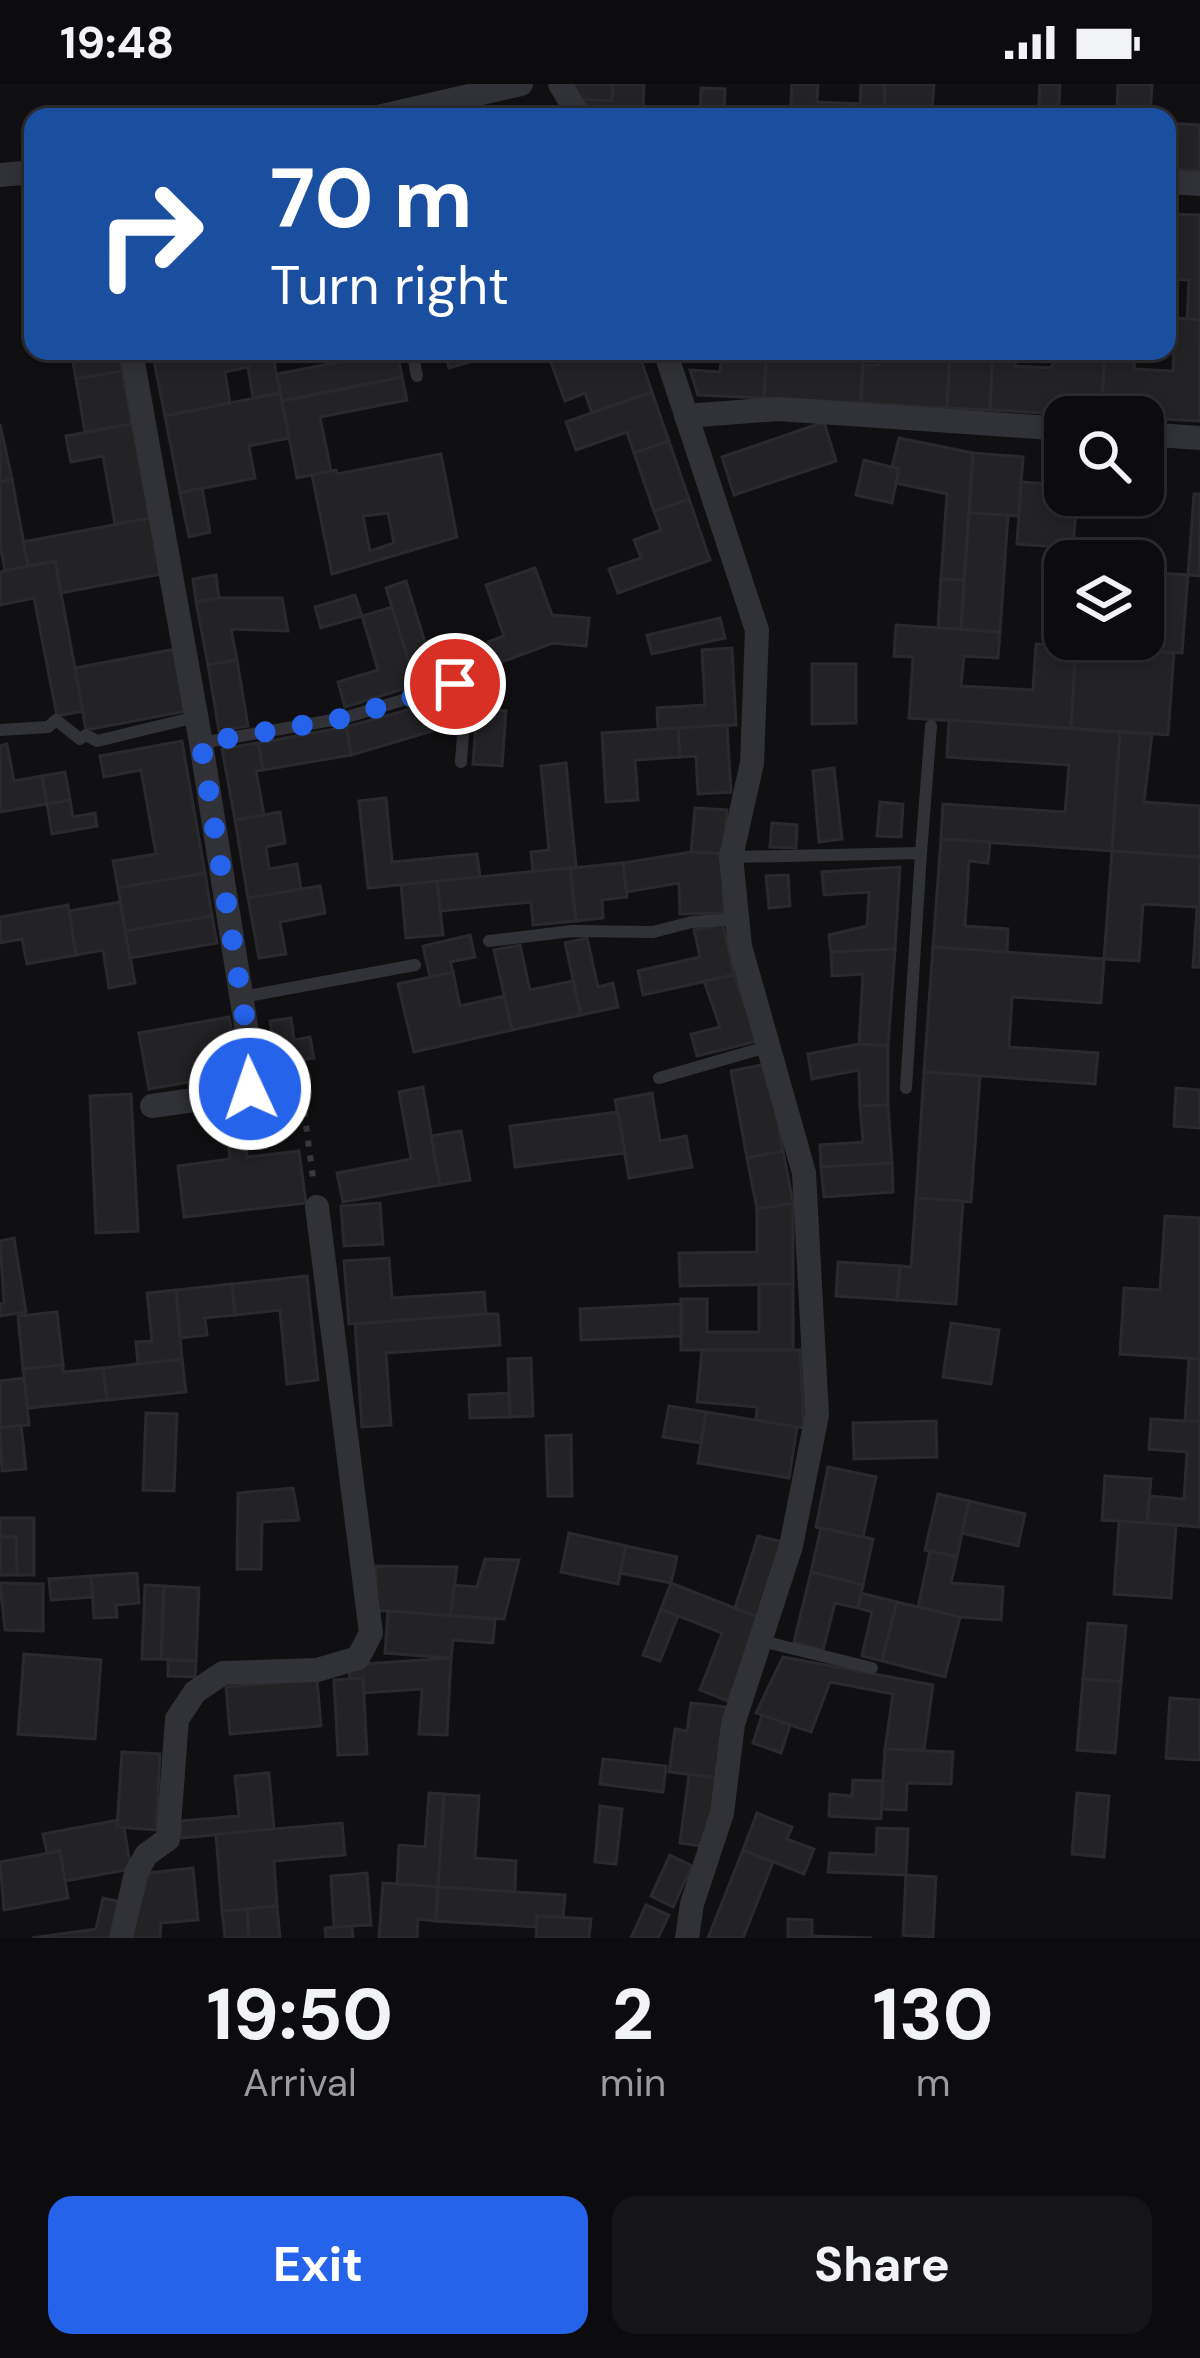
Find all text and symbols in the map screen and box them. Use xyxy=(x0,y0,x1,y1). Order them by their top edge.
text: 19:48 xyxy=(60,13,174,72)
text: 70 m xyxy=(270,144,473,253)
icon: right xyxy=(72,156,228,312)
text: Turn right xyxy=(270,250,509,321)
map controls xyxy=(1044,396,1164,660)
button: search xyxy=(1044,396,1164,516)
button: layers xyxy=(1044,540,1164,660)
pin xyxy=(404,633,506,735)
icon: arrive xyxy=(422,651,488,717)
position arrow xyxy=(187,1026,313,1152)
text: 19:50 xyxy=(206,1968,393,2061)
text: 2 xyxy=(612,1968,654,2061)
text: 130 xyxy=(873,1968,994,2061)
text: Arrival xyxy=(243,2057,357,2108)
text: min xyxy=(600,2057,666,2108)
text: m xyxy=(916,2057,950,2108)
button: Exit xyxy=(48,2196,588,2334)
button: Share xyxy=(612,2196,1152,2334)

